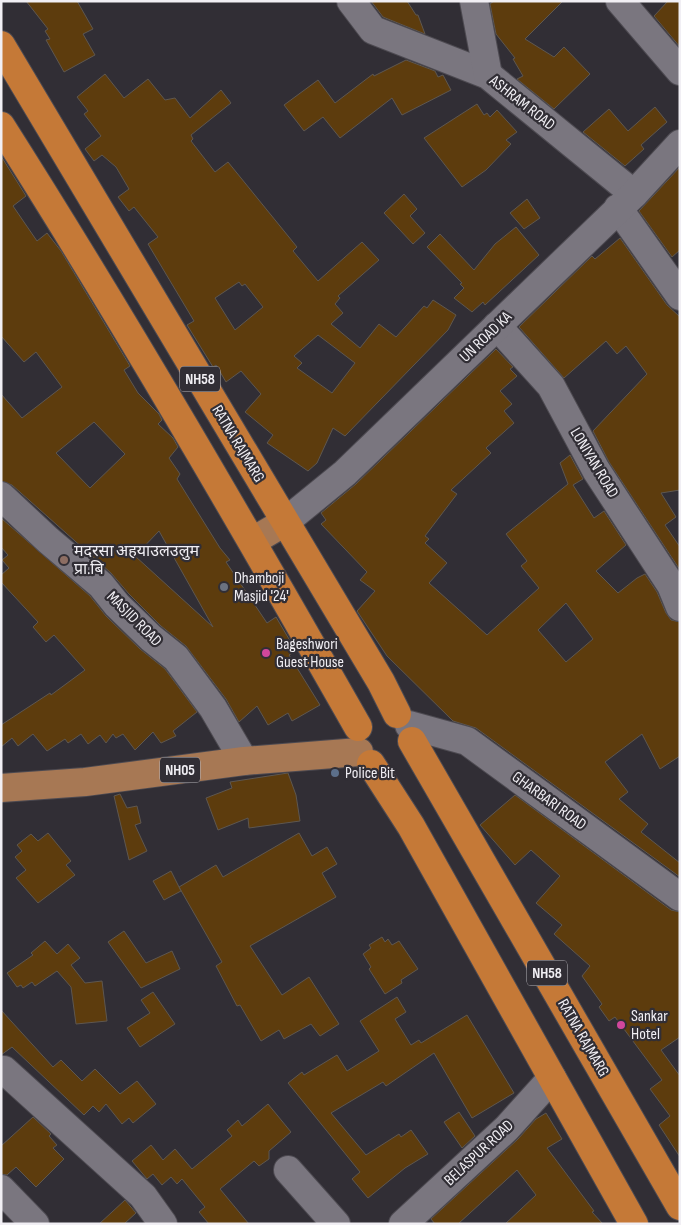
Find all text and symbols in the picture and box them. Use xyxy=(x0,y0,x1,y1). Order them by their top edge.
street label: ASHRAM ROAD xyxy=(485,71,559,135)
street label: UN ROAD KA xyxy=(456,307,516,366)
road number: NH58 xyxy=(180,366,220,392)
street label: RATNA RAJMARG xyxy=(208,402,268,486)
street label: LONIYAN ROAD xyxy=(566,425,622,502)
place label: मदरसा अहयाउलउलुम प्रा.बि xyxy=(74,542,199,579)
marker: मदरसा अहयाउलउलुम प्रा.बि xyxy=(58,554,70,566)
place label: Dhamboji Masjid '24' xyxy=(234,569,289,606)
marker: Dhamboji Masjid '24' xyxy=(218,581,230,593)
street label: MASJID ROAD xyxy=(102,587,166,651)
place label: Bageshwori Guest House xyxy=(276,635,344,672)
marker: Bageshwori Guest House xyxy=(260,647,272,659)
road number: NH05 xyxy=(160,758,200,782)
place label: Police Bit xyxy=(345,764,395,783)
marker: Police Bit xyxy=(329,767,341,779)
street label: GHARBARI ROAD xyxy=(508,768,590,834)
road number: NH58 xyxy=(527,960,567,986)
street label: RATNA RAJMARG xyxy=(553,996,613,1080)
place label: Sankar Hotel xyxy=(631,1007,668,1044)
marker: Sankar Hotel xyxy=(615,1019,627,1031)
street label: BELASPUR ROAD xyxy=(440,1116,518,1190)

